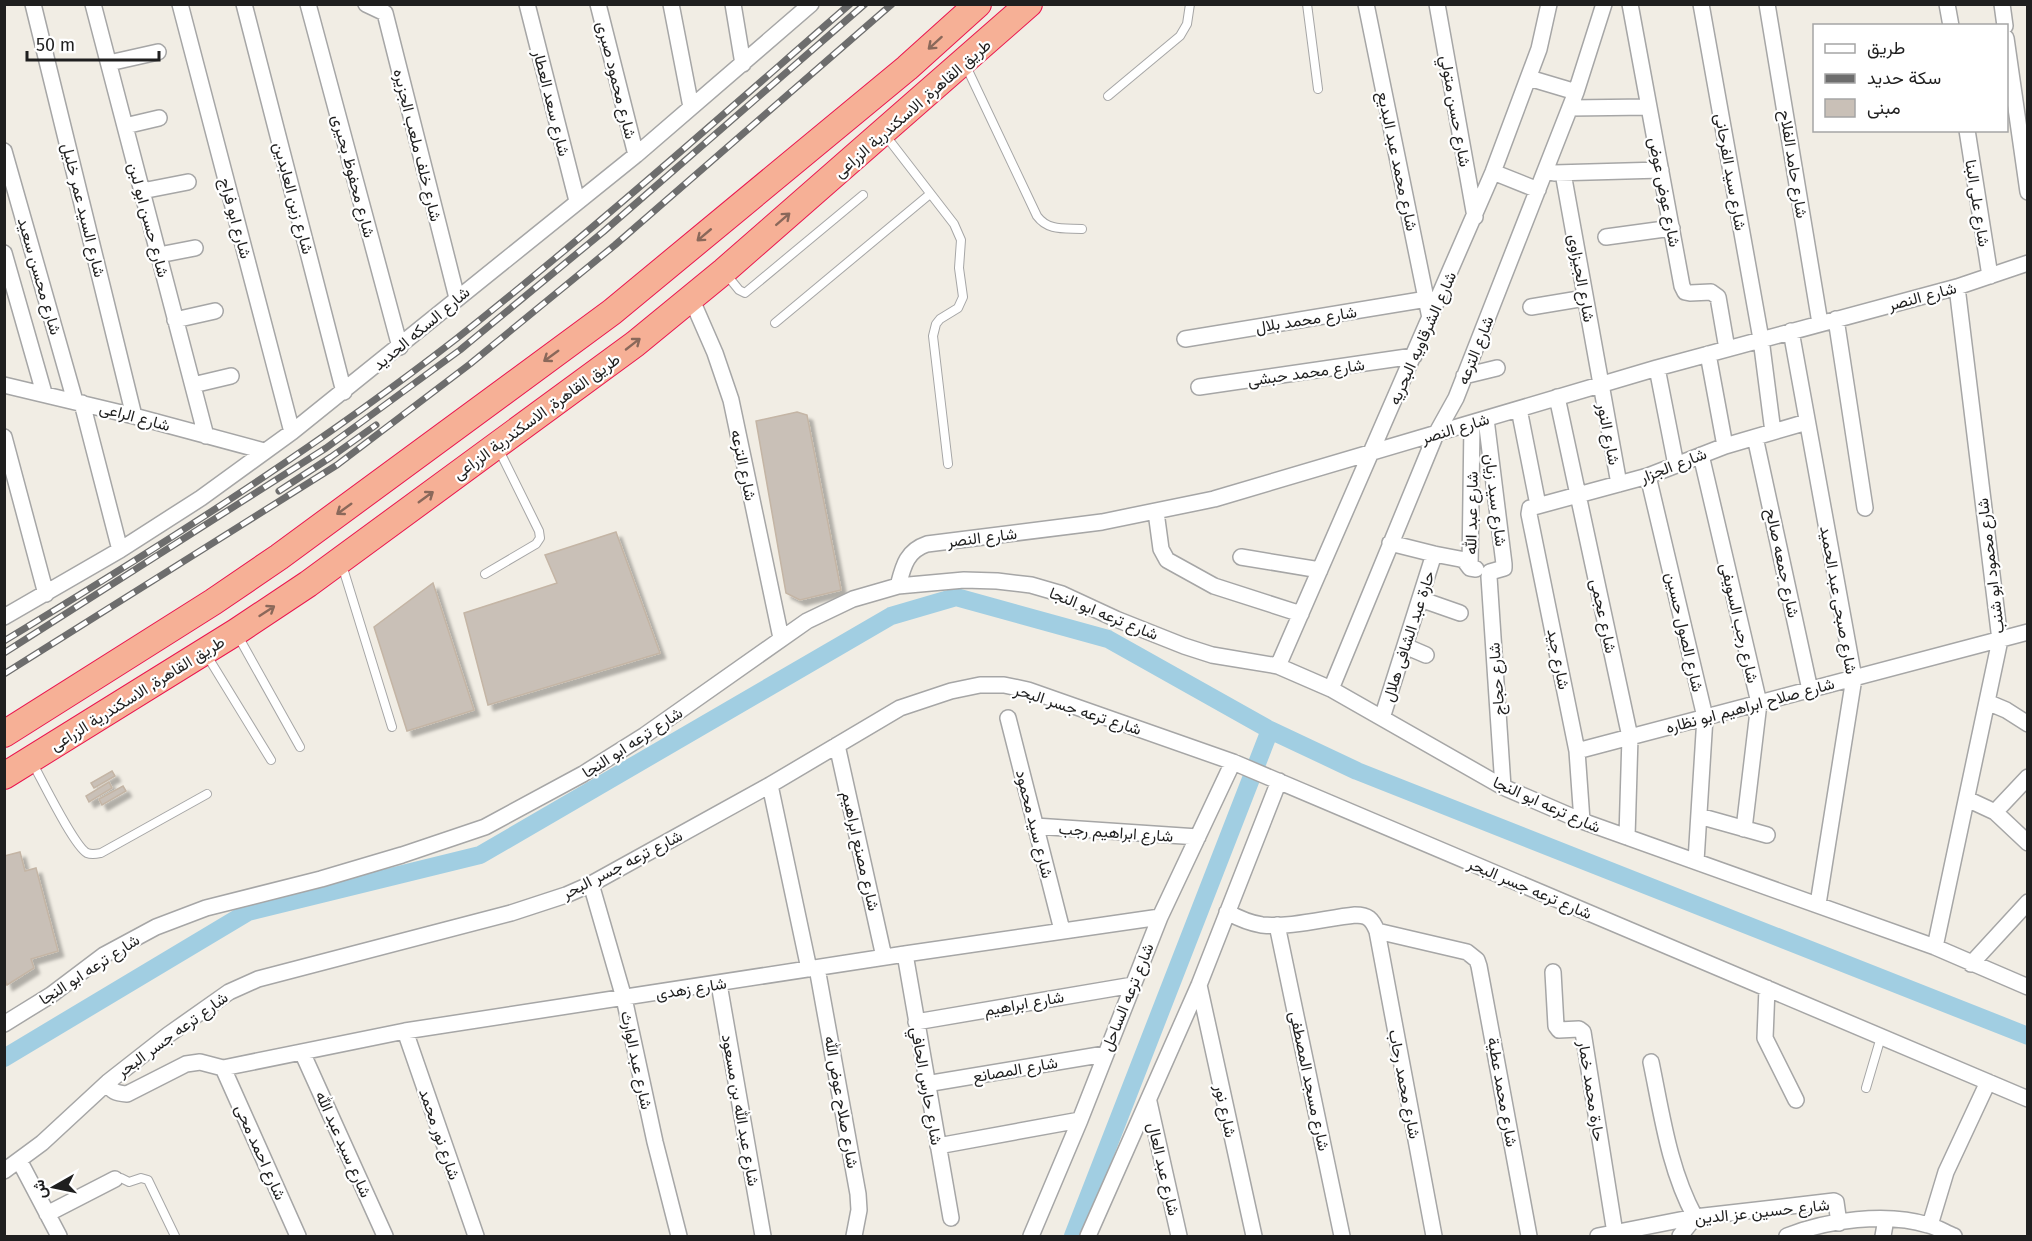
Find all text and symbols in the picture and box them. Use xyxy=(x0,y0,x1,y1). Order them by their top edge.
street label: شارع محمود صبرى xyxy=(591,19,640,141)
scale bar xyxy=(27,24,159,62)
legend xyxy=(1813,24,2008,132)
text: 50 m xyxy=(36,34,75,56)
street label: طريق القاهرة, الاسكندرية الزراعى xyxy=(830,35,995,182)
one-way arrow xyxy=(928,36,943,50)
text: طريق xyxy=(1867,37,1905,59)
street label: شارع سعد العطار xyxy=(527,47,574,159)
street label: شارع حسن متولي xyxy=(1432,54,1475,169)
street label: شارع خلف ملعب الجزيره xyxy=(387,67,446,224)
text: سكة حديد xyxy=(1867,67,1941,89)
street label: شارع محمد عبد البديع xyxy=(1371,90,1422,233)
text: مبنى xyxy=(1867,97,1901,119)
street label: شارع حامد الفلاح xyxy=(1774,109,1811,220)
street label: شارع سيد الفرحانى xyxy=(1709,112,1750,233)
street label: شارع محفوظ بحيرى xyxy=(326,113,379,240)
street label: شارع عوض عوض xyxy=(1643,136,1684,249)
street label: شارع زين العابدين xyxy=(268,140,318,257)
street label: شارع السيد عمر خليل xyxy=(56,141,109,280)
street label: شارع على البنا xyxy=(1959,158,1994,248)
street label: شارع حسن ابو لبن xyxy=(122,161,173,280)
street label: شارع ابو فراج xyxy=(214,176,255,261)
one-way arrow xyxy=(775,212,790,226)
street label: شارع محسن سعيد xyxy=(12,215,65,338)
one-way arrow xyxy=(696,229,712,242)
street label: شارع الجيزاوى xyxy=(1562,233,1599,324)
street label: شارع الشرقاويه البحريه xyxy=(1385,269,1462,409)
street label: شارع النصر xyxy=(1885,278,1959,317)
street label: شارع السكه الحديد xyxy=(369,282,475,376)
street label: شارع محمد بلال xyxy=(1254,302,1358,339)
street label: شارع الترعه xyxy=(1453,313,1500,388)
one-way arrow xyxy=(625,338,641,351)
street label: طريق القاهرة, الاسكندرية الزراعى xyxy=(449,349,624,484)
one-way arrow xyxy=(544,350,560,363)
street label: شارع محمد حبشى xyxy=(1246,355,1366,392)
street label: شارع الراعى xyxy=(97,398,172,437)
street label: شارع النور xyxy=(1591,401,1624,467)
street label: شارع النصر xyxy=(1418,409,1492,450)
street label: شارع الترعه xyxy=(725,428,760,503)
street label: شارع الجزار xyxy=(1636,444,1710,489)
street label: شارع سيد زيان xyxy=(1478,453,1511,548)
street label: شارع عبد الله xyxy=(1461,471,1484,555)
one-way arrow xyxy=(417,491,433,504)
street label: شارع محمود ابو شنب xyxy=(1973,497,2010,635)
one-way arrow xyxy=(336,503,352,516)
street label: شارع جمعه صالح xyxy=(1760,507,1803,620)
street label: شارع النصر xyxy=(945,524,1018,553)
street label: شارع صبحى عبد الحميد xyxy=(1814,524,1861,676)
street label: شارع رجب السويفى xyxy=(1715,561,1763,686)
street label: حارة عبد الشافى هلال xyxy=(1378,568,1440,704)
street label: شارع الصول حسين xyxy=(1660,570,1708,694)
street label: شارع عجمى xyxy=(1584,577,1621,655)
street label: شارع ترعه ابو النجا xyxy=(1046,583,1161,646)
one-way arrow xyxy=(259,605,275,617)
street label: شارع جيد xyxy=(1541,627,1574,691)
street label: طريق القاهرة, الاسكندرية الزراعى xyxy=(47,632,228,756)
street label: شارع حجاج xyxy=(1484,642,1511,716)
street label: شارع صلاح ابراهيم ابو نظاره xyxy=(1664,674,1837,739)
street label: شارع ترعه جسر البحر xyxy=(1010,680,1144,741)
street label: شارع ترعه ابو النجا xyxy=(579,703,687,784)
street label: شارع سيد محمود xyxy=(1010,768,1057,881)
street label: شارع ترعه ابو النجا xyxy=(1489,772,1604,838)
street label: شارع مصنع ابراهيم xyxy=(836,789,884,913)
street label: شارع ابراهيم رجب xyxy=(1058,819,1174,848)
street label: شارع ترعه جسر البحر xyxy=(558,826,687,905)
street label: شارع ترعه جسر البحر xyxy=(1463,853,1595,925)
street label: شارع ترعه ابو النجا xyxy=(36,930,144,1011)
street label: شارع ترعه الساحل xyxy=(1097,941,1160,1055)
street label: شارع زهدى xyxy=(654,974,728,1005)
street label: شارع ابراهيم xyxy=(983,987,1066,1022)
street label: شارع ترعه جسر البحر xyxy=(112,988,233,1083)
street label: شارع عبد الوارث xyxy=(615,1009,656,1112)
street label: شارع مسجد المصطفى xyxy=(1283,1009,1334,1153)
street label: شارع حارس الحافي xyxy=(903,1025,946,1147)
street label: شارع محمد رحاب xyxy=(1383,1028,1424,1141)
street label: شارع عبد الله بن مسعود xyxy=(716,1033,763,1188)
street label: شارع صلاح عوض الله xyxy=(819,1034,863,1170)
street label: شارع محمد عطية xyxy=(1482,1036,1522,1149)
street label: حارة محمد خمار xyxy=(1573,1038,1609,1143)
street label: شارع المصانع xyxy=(971,1053,1059,1088)
street label: شارع نور xyxy=(1208,1082,1240,1140)
street label: شارع نور محمد xyxy=(413,1086,464,1183)
street label: شارع سيد عبد الله xyxy=(310,1088,375,1201)
street label: شارع احمد محى xyxy=(229,1101,290,1204)
street label: شارع عبد العال xyxy=(1142,1121,1183,1218)
north arrow xyxy=(24,1157,84,1217)
text: ش xyxy=(29,1178,51,1200)
street label: شارع حسين عز الدين xyxy=(1694,1195,1831,1230)

